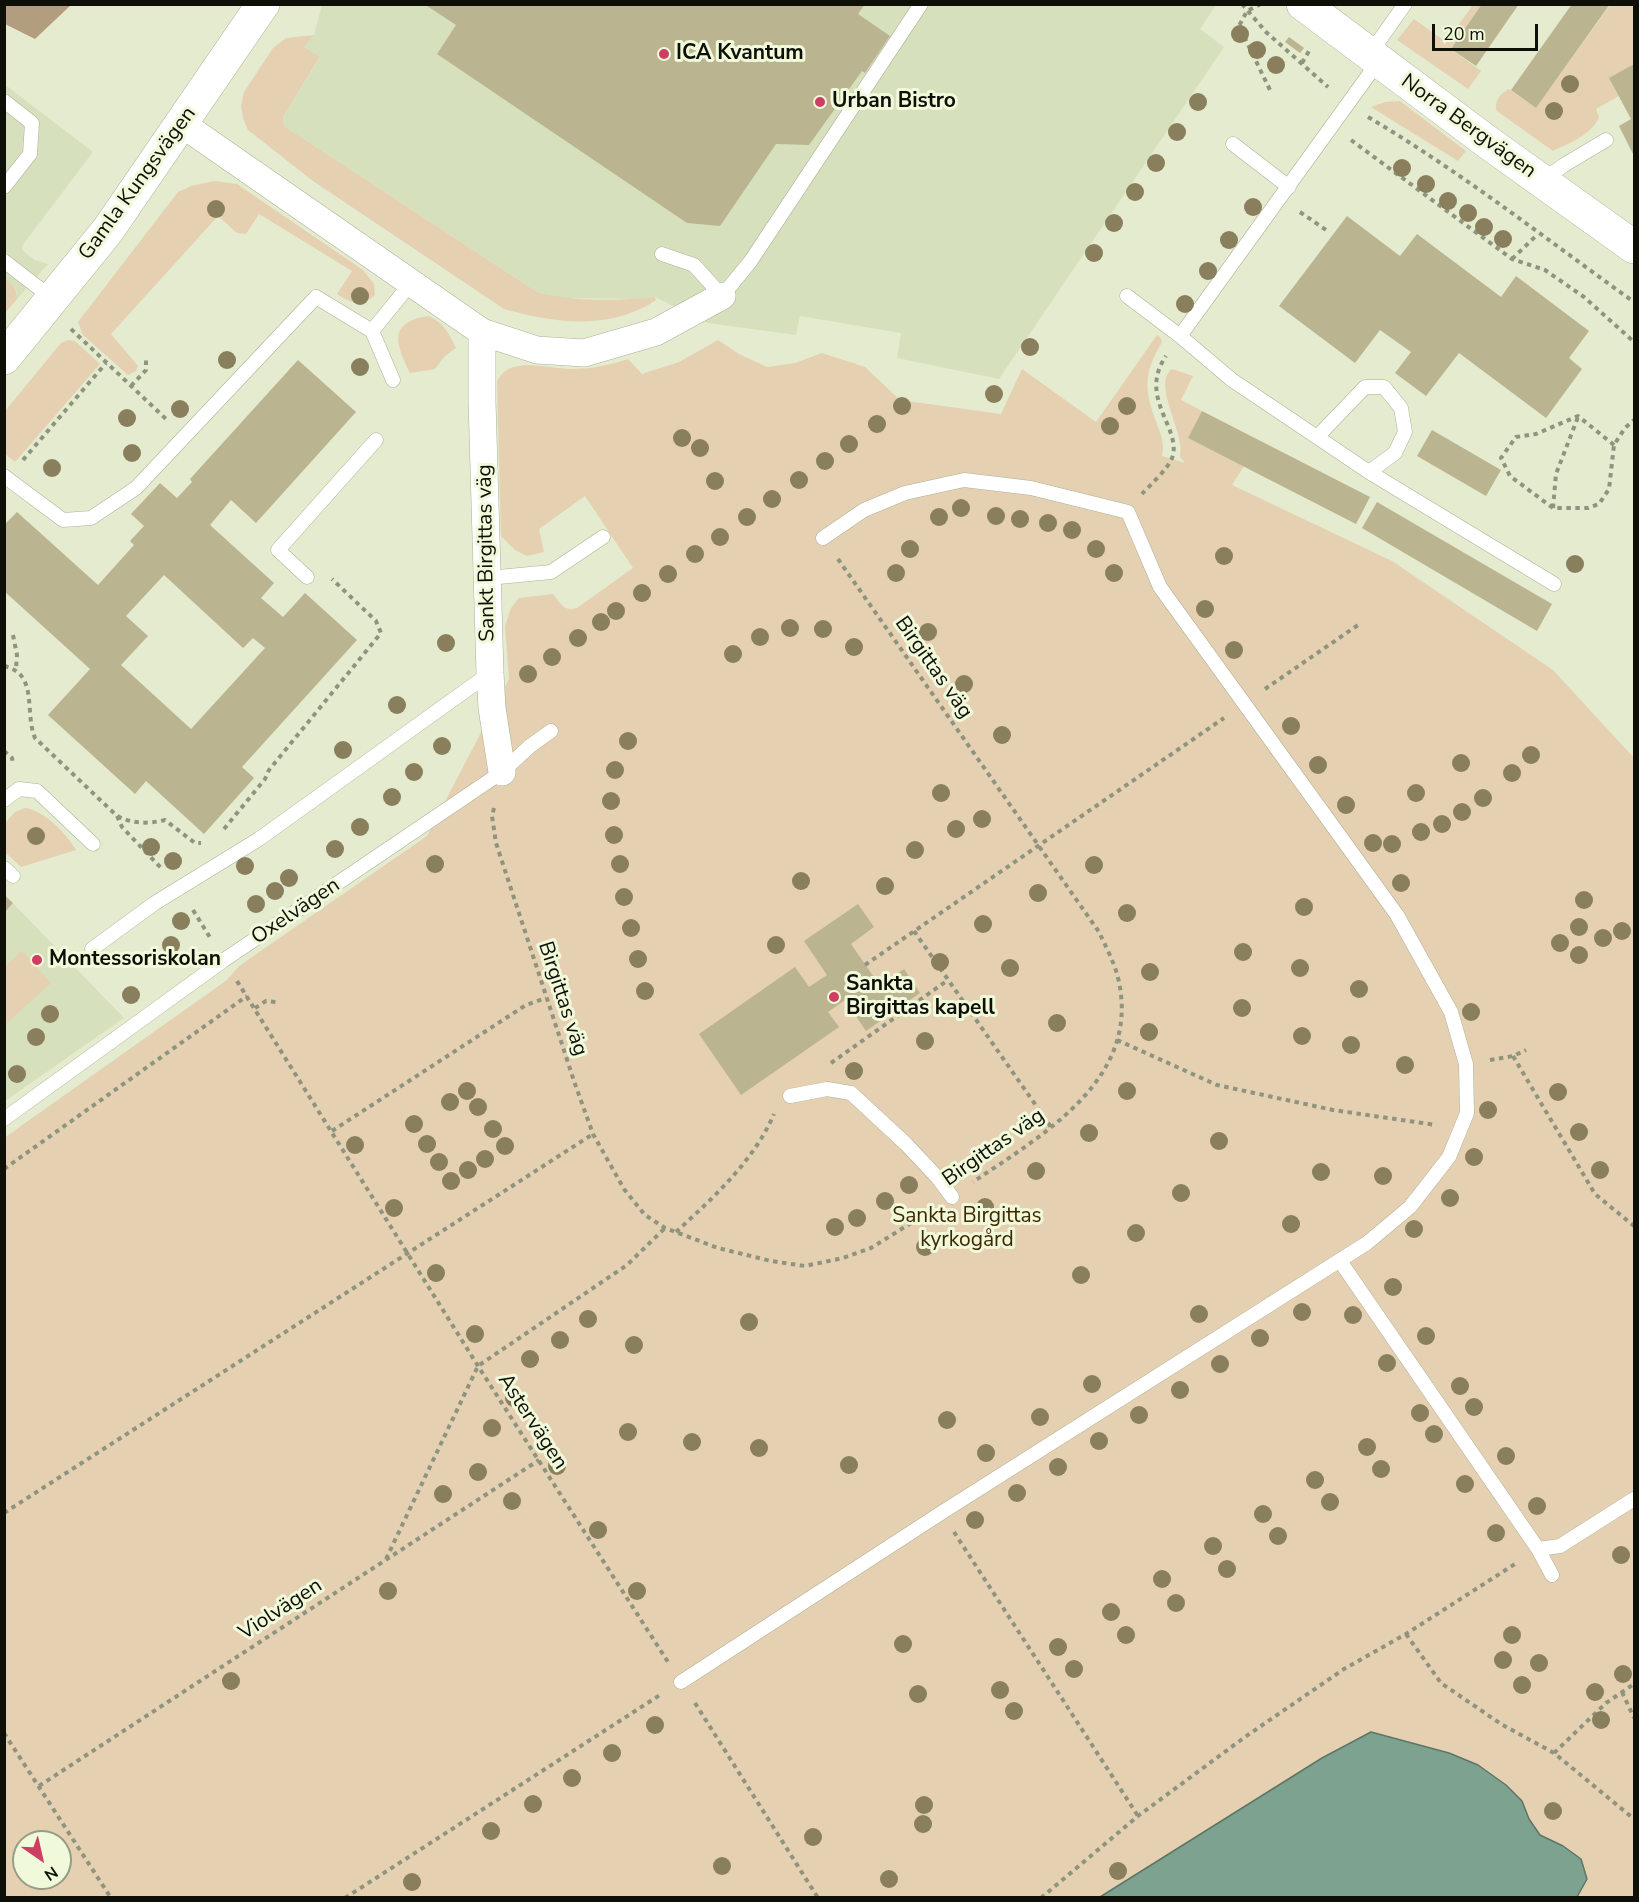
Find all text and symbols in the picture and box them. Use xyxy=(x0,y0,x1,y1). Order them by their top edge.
scale bar xyxy=(1435,12,1542,50)
text: 20 m xyxy=(1443,22,1485,46)
place label: ICA Kvantum xyxy=(676,41,804,67)
marker: ICA Kvantum xyxy=(657,47,671,61)
street label: Norra Bergvägen xyxy=(1396,70,1540,184)
place label: Urban Bistro xyxy=(832,89,956,115)
marker: Urban Bistro xyxy=(813,95,827,109)
street label: Gamla Kungsvägen xyxy=(74,103,202,265)
street label: Sankt Birgittas väg xyxy=(473,464,501,642)
street label: Birgittas väg xyxy=(889,612,977,724)
street label: Oxelvägen xyxy=(247,873,345,951)
street label: Birgittas väg xyxy=(532,939,592,1059)
place label: Montessoriskolan xyxy=(49,947,221,973)
marker: Montessoriskolan xyxy=(30,953,44,967)
place label: Sankta Birgittas kapell xyxy=(846,972,995,1022)
marker: Sankta Birgittas kapell xyxy=(827,990,841,1004)
street label: Birgittas väg xyxy=(938,1104,1050,1192)
park label: Sankta Birgittas kyrkogård xyxy=(892,1204,1042,1254)
street label: Astervägen xyxy=(492,1369,572,1475)
street label: Violvägen xyxy=(235,1574,327,1646)
north arrow xyxy=(12,1830,72,1890)
text: N xyxy=(40,1861,62,1886)

